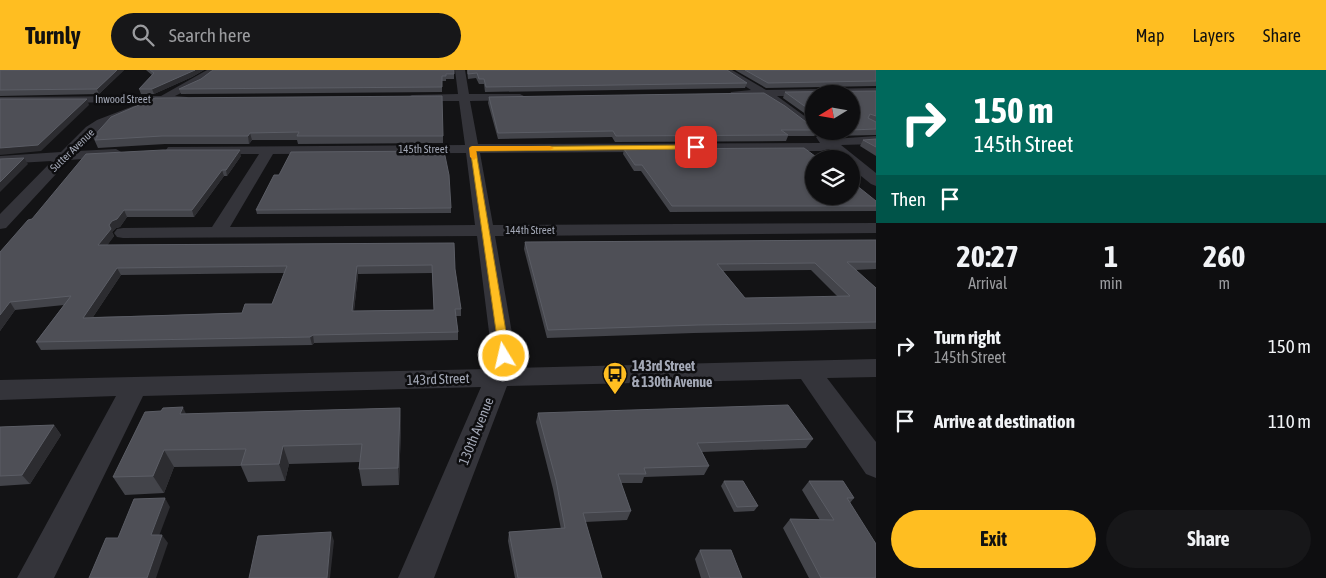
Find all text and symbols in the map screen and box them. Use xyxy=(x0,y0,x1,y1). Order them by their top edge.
search box xyxy=(111,13,461,58)
icon: search xyxy=(129,21,157,49)
text: Turnly xyxy=(25,22,81,49)
text: Search here xyxy=(169,24,251,46)
text: Map xyxy=(1135,25,1164,46)
text: Layers xyxy=(1192,25,1235,46)
text: Share xyxy=(1263,25,1301,46)
north arrow xyxy=(805,85,860,140)
map controls xyxy=(805,85,860,205)
icon: right xyxy=(891,90,956,155)
text: 150 m xyxy=(974,90,1053,130)
street label: Inwood Street xyxy=(95,93,151,105)
street label: Sutter Avenue xyxy=(48,126,96,174)
pin xyxy=(675,126,717,168)
text: 145th Street xyxy=(974,131,1073,157)
icon: arrive xyxy=(682,133,710,161)
street label: 145th Street xyxy=(398,143,448,155)
button: layers xyxy=(805,150,860,205)
icon: arrive xyxy=(936,185,964,213)
text: Then xyxy=(891,188,926,210)
street label: 144th Street xyxy=(505,224,555,236)
text: 20:27 xyxy=(957,239,1019,273)
text: 1 xyxy=(1104,239,1118,273)
text: 260 xyxy=(1203,239,1245,273)
text: Arrival xyxy=(968,274,1007,292)
text: min xyxy=(1100,274,1123,292)
text: m xyxy=(1218,274,1230,292)
text: Turn right xyxy=(934,326,1001,348)
position arrow xyxy=(477,329,529,381)
icon: right xyxy=(891,332,919,360)
text: 150 m xyxy=(1268,335,1311,357)
text: 145th Street xyxy=(934,348,1006,366)
place label: 143rd Street & 130th Avenue xyxy=(632,358,712,390)
bus stop icon: 143rd Street & 130th Avenue xyxy=(602,361,628,395)
street label: 143rd Street xyxy=(406,370,470,388)
street label: 130th Avenue xyxy=(455,395,497,467)
icon: arrive xyxy=(891,407,919,435)
text: Arrive at destination xyxy=(934,410,1075,432)
text: 110 m xyxy=(1268,410,1311,432)
button: Exit xyxy=(891,510,1096,568)
button: Share xyxy=(1106,510,1311,568)

